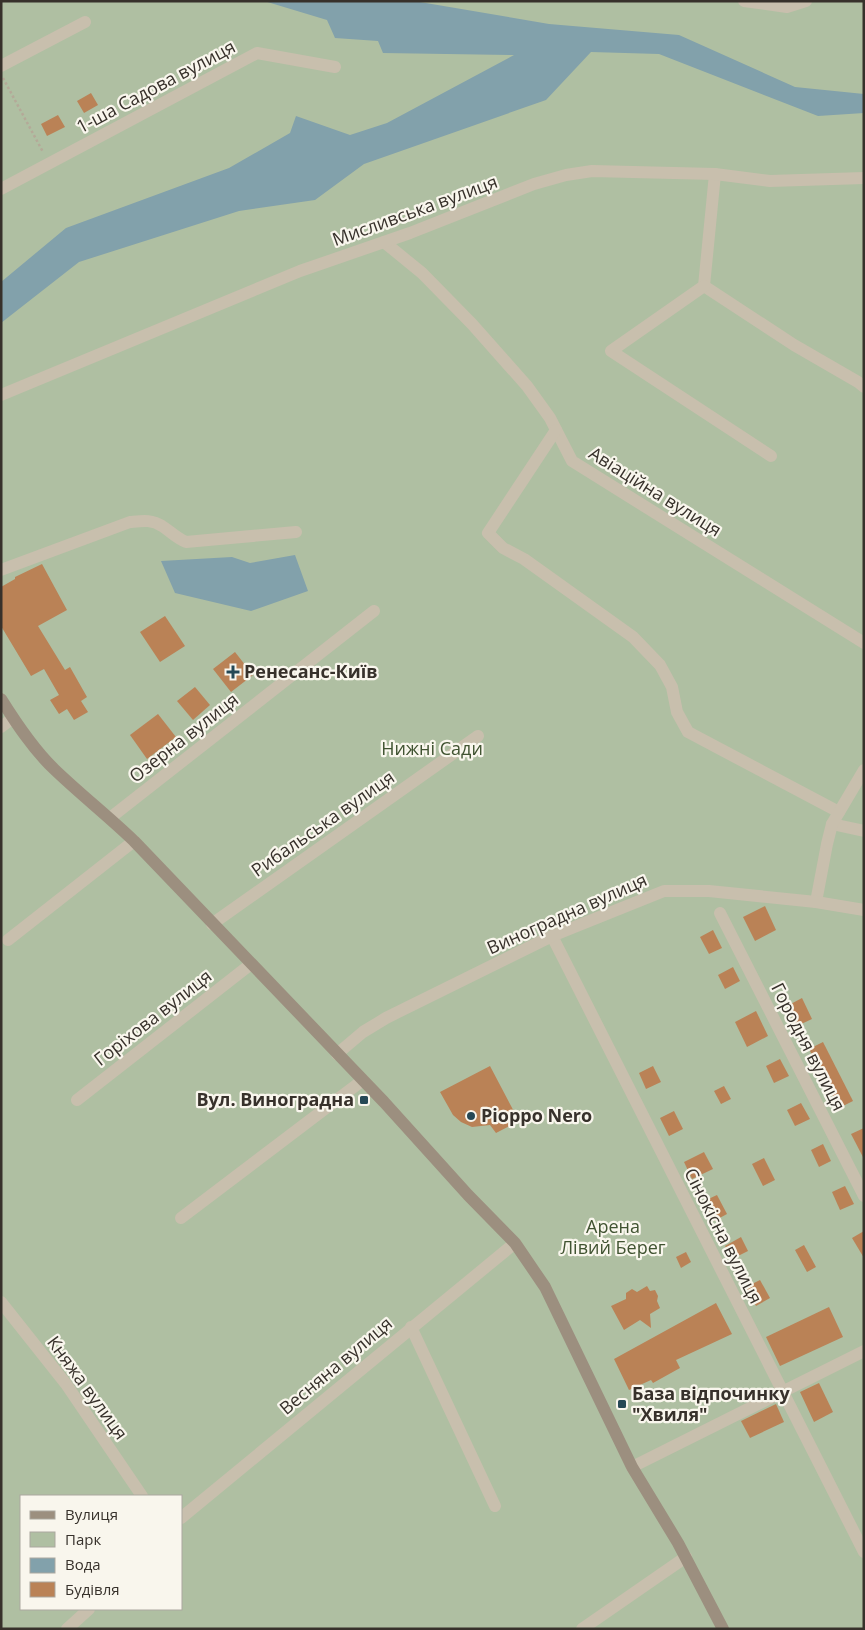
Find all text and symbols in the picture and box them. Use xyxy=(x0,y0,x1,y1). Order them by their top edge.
street label: 1-ша Садова вулиця xyxy=(72,34,239,138)
street label: Мисливська вулиця xyxy=(329,169,500,251)
street label: Авіаційна вулиця xyxy=(585,441,726,542)
place label: Ренесанс-Київ xyxy=(244,659,377,683)
marker: Ренесанс-Київ xyxy=(226,665,240,679)
street label: Озерна вулиця xyxy=(124,687,243,787)
park label: Нижні Сади xyxy=(381,736,483,760)
street label: Рибальська вулиця xyxy=(246,765,399,882)
street label: Виноградна вулиця xyxy=(483,867,650,959)
street label: Горіхова вулиця xyxy=(89,964,216,1071)
street label: Городня вулиця xyxy=(766,978,852,1115)
place label: Вул. Виноградна xyxy=(197,1087,354,1111)
marker: Вул. Виноградна xyxy=(358,1094,370,1106)
place label: Pioppo Nero xyxy=(481,1103,592,1127)
marker: Pioppo Nero xyxy=(465,1110,477,1122)
street label: Сінокісна вулиця xyxy=(679,1164,768,1307)
park label: Арена Лівий Берег xyxy=(560,1214,666,1259)
street label: Весняна вулиця xyxy=(274,1311,397,1419)
street label: Княжа вулиця xyxy=(42,1331,134,1444)
place label: База відпочинку "Хвиля" xyxy=(632,1381,790,1426)
marker: База відпочинку "Хвиля" xyxy=(616,1398,628,1410)
legend xyxy=(20,1495,182,1610)
text: Вулиця xyxy=(65,1504,118,1524)
text: Парк xyxy=(65,1529,101,1549)
text: Вода xyxy=(65,1554,101,1574)
text: Будівля xyxy=(65,1579,120,1599)

